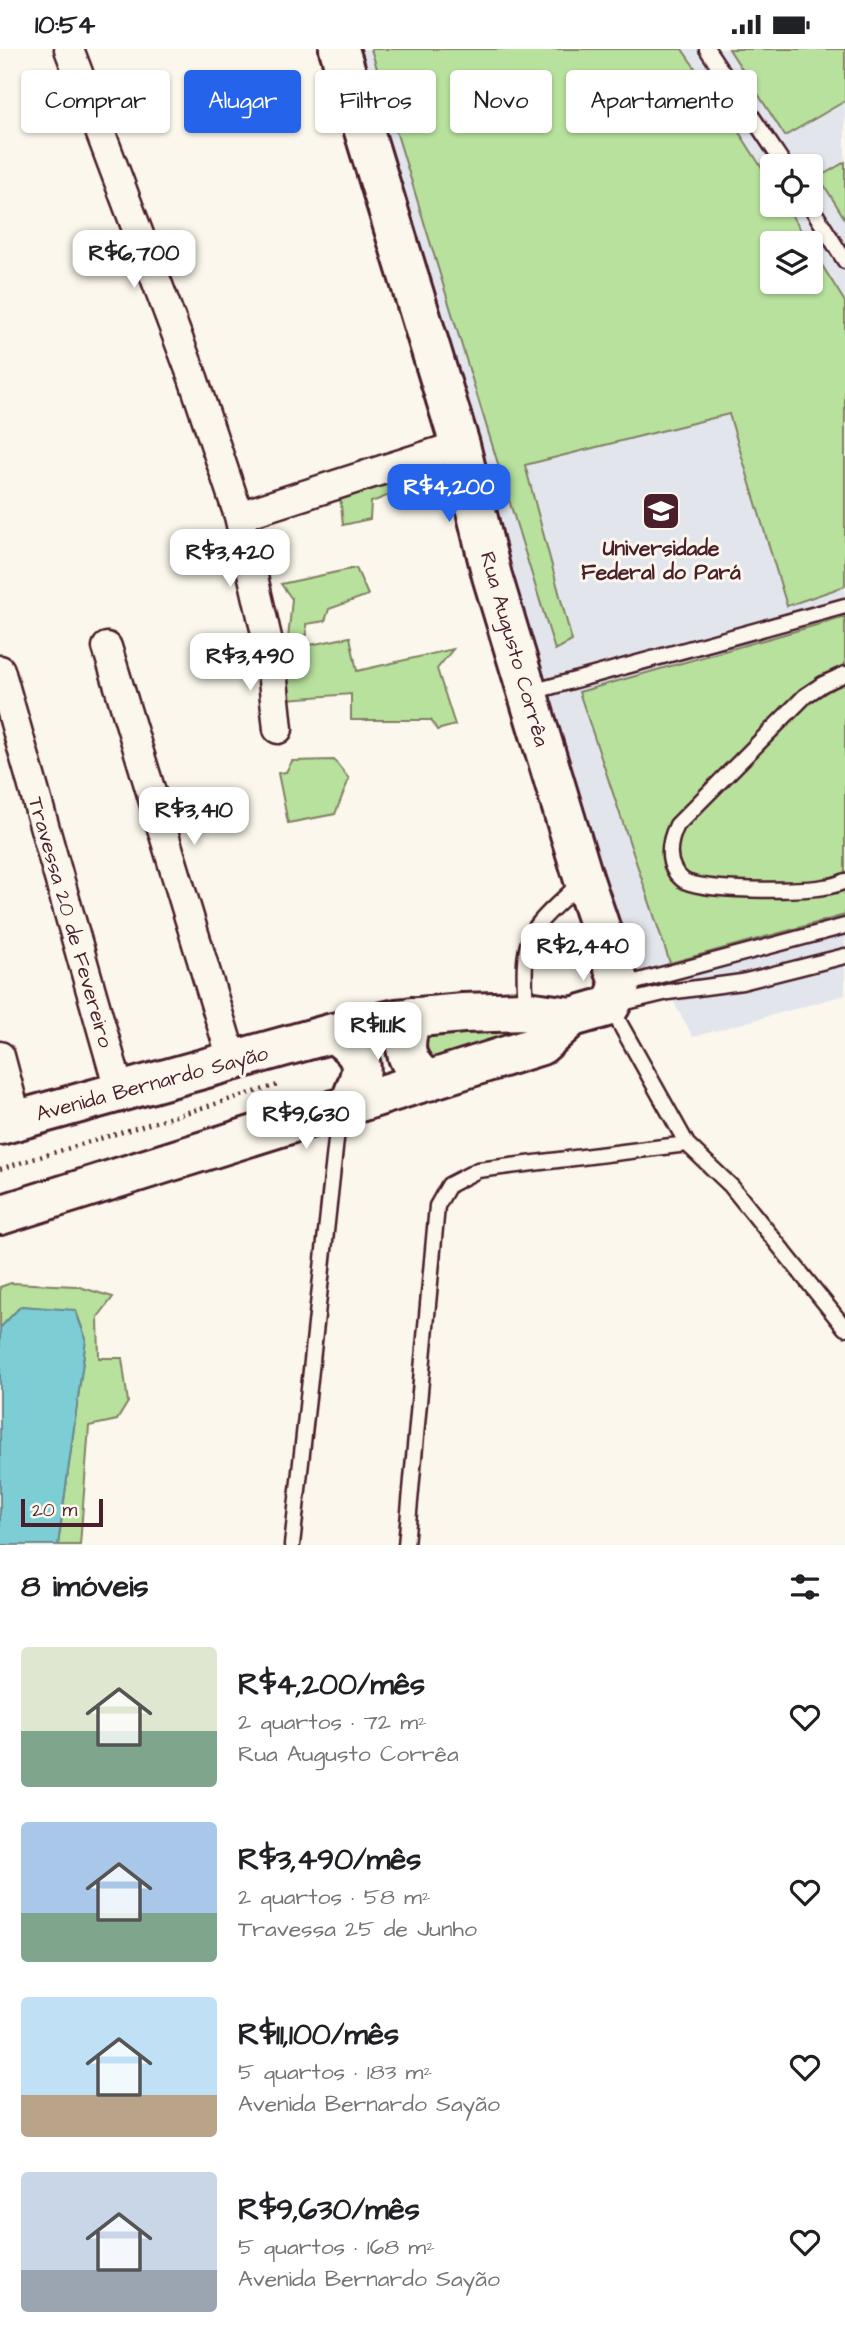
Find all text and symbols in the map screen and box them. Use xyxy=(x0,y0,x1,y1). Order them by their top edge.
text: 10:54 xyxy=(35,7,95,43)
chip: Comprar xyxy=(21,70,170,133)
chip: Alugar xyxy=(184,70,301,133)
chip: Filtros xyxy=(315,70,436,133)
chip: Novo xyxy=(450,70,552,133)
chip: Apartamento xyxy=(566,70,757,133)
map controls xyxy=(760,154,823,294)
button: locate xyxy=(760,154,823,217)
pin: R$6,700 xyxy=(69,231,199,290)
button: layers xyxy=(760,231,823,294)
text: R$6,700 xyxy=(89,237,179,269)
pin: R$4,200 xyxy=(384,465,514,524)
text: R$4,200 xyxy=(403,471,495,503)
school or university icon: Universidade Federal do Pará xyxy=(640,490,682,532)
pin: R$3,420 xyxy=(165,529,295,589)
place label: Universidade Federal do Pará xyxy=(581,534,741,587)
text: R$3,420 xyxy=(186,536,274,568)
street label: Rua Augusto Corrêa xyxy=(471,548,556,751)
pin: R$3,490 xyxy=(185,633,315,693)
text: R$3,490 xyxy=(206,640,294,672)
pin: R$3,410 xyxy=(129,787,259,847)
street label: Travessa 20 de Fevereiro xyxy=(21,793,120,1051)
text: R$3,410 xyxy=(155,794,233,826)
pin: R$2,440 xyxy=(518,923,648,983)
text: R$2,440 xyxy=(537,930,629,962)
pin: R$11.1K xyxy=(313,1003,443,1062)
text: R$11.1K xyxy=(350,1009,406,1041)
street label: Avenida Bernardo Sayão xyxy=(33,1038,272,1130)
pin: R$9,630 xyxy=(241,1091,371,1151)
text: R$9,630 xyxy=(262,1098,350,1130)
scale bar xyxy=(21,1496,103,1528)
text: 20 m xyxy=(32,1497,77,1524)
text: 8 imóveis xyxy=(21,1566,149,1608)
icon: filters xyxy=(786,1568,824,1606)
text: R$4,200/mês xyxy=(238,1664,425,1706)
icon: home xyxy=(77,1675,161,1759)
icon: heart xyxy=(786,1698,824,1736)
text: 2 quartos · 72 m² xyxy=(238,1706,427,1738)
text: Rua Augusto Corrêa xyxy=(238,1738,459,1770)
text: R$3,490/mês xyxy=(238,1839,421,1881)
icon: home xyxy=(77,1850,161,1934)
icon: heart xyxy=(786,1873,824,1911)
text: 2 quartos · 58 m² xyxy=(238,1881,431,1913)
text: Travessa 25 de Junho xyxy=(238,1913,477,1945)
text: R$11,100/mês xyxy=(238,2014,399,2056)
icon: home xyxy=(77,2025,161,2109)
icon: heart xyxy=(786,2048,824,2086)
text: 5 quartos · 183 m² xyxy=(238,2056,432,2088)
text: Avenida Bernardo Sayão xyxy=(238,2088,500,2120)
text: R$9,630/mês xyxy=(238,2189,420,2231)
icon: home xyxy=(77,2200,161,2284)
icon: heart xyxy=(786,2223,824,2261)
text: 5 quartos · 168 m² xyxy=(238,2231,435,2263)
text: Avenida Bernardo Sayão xyxy=(238,2263,500,2295)

